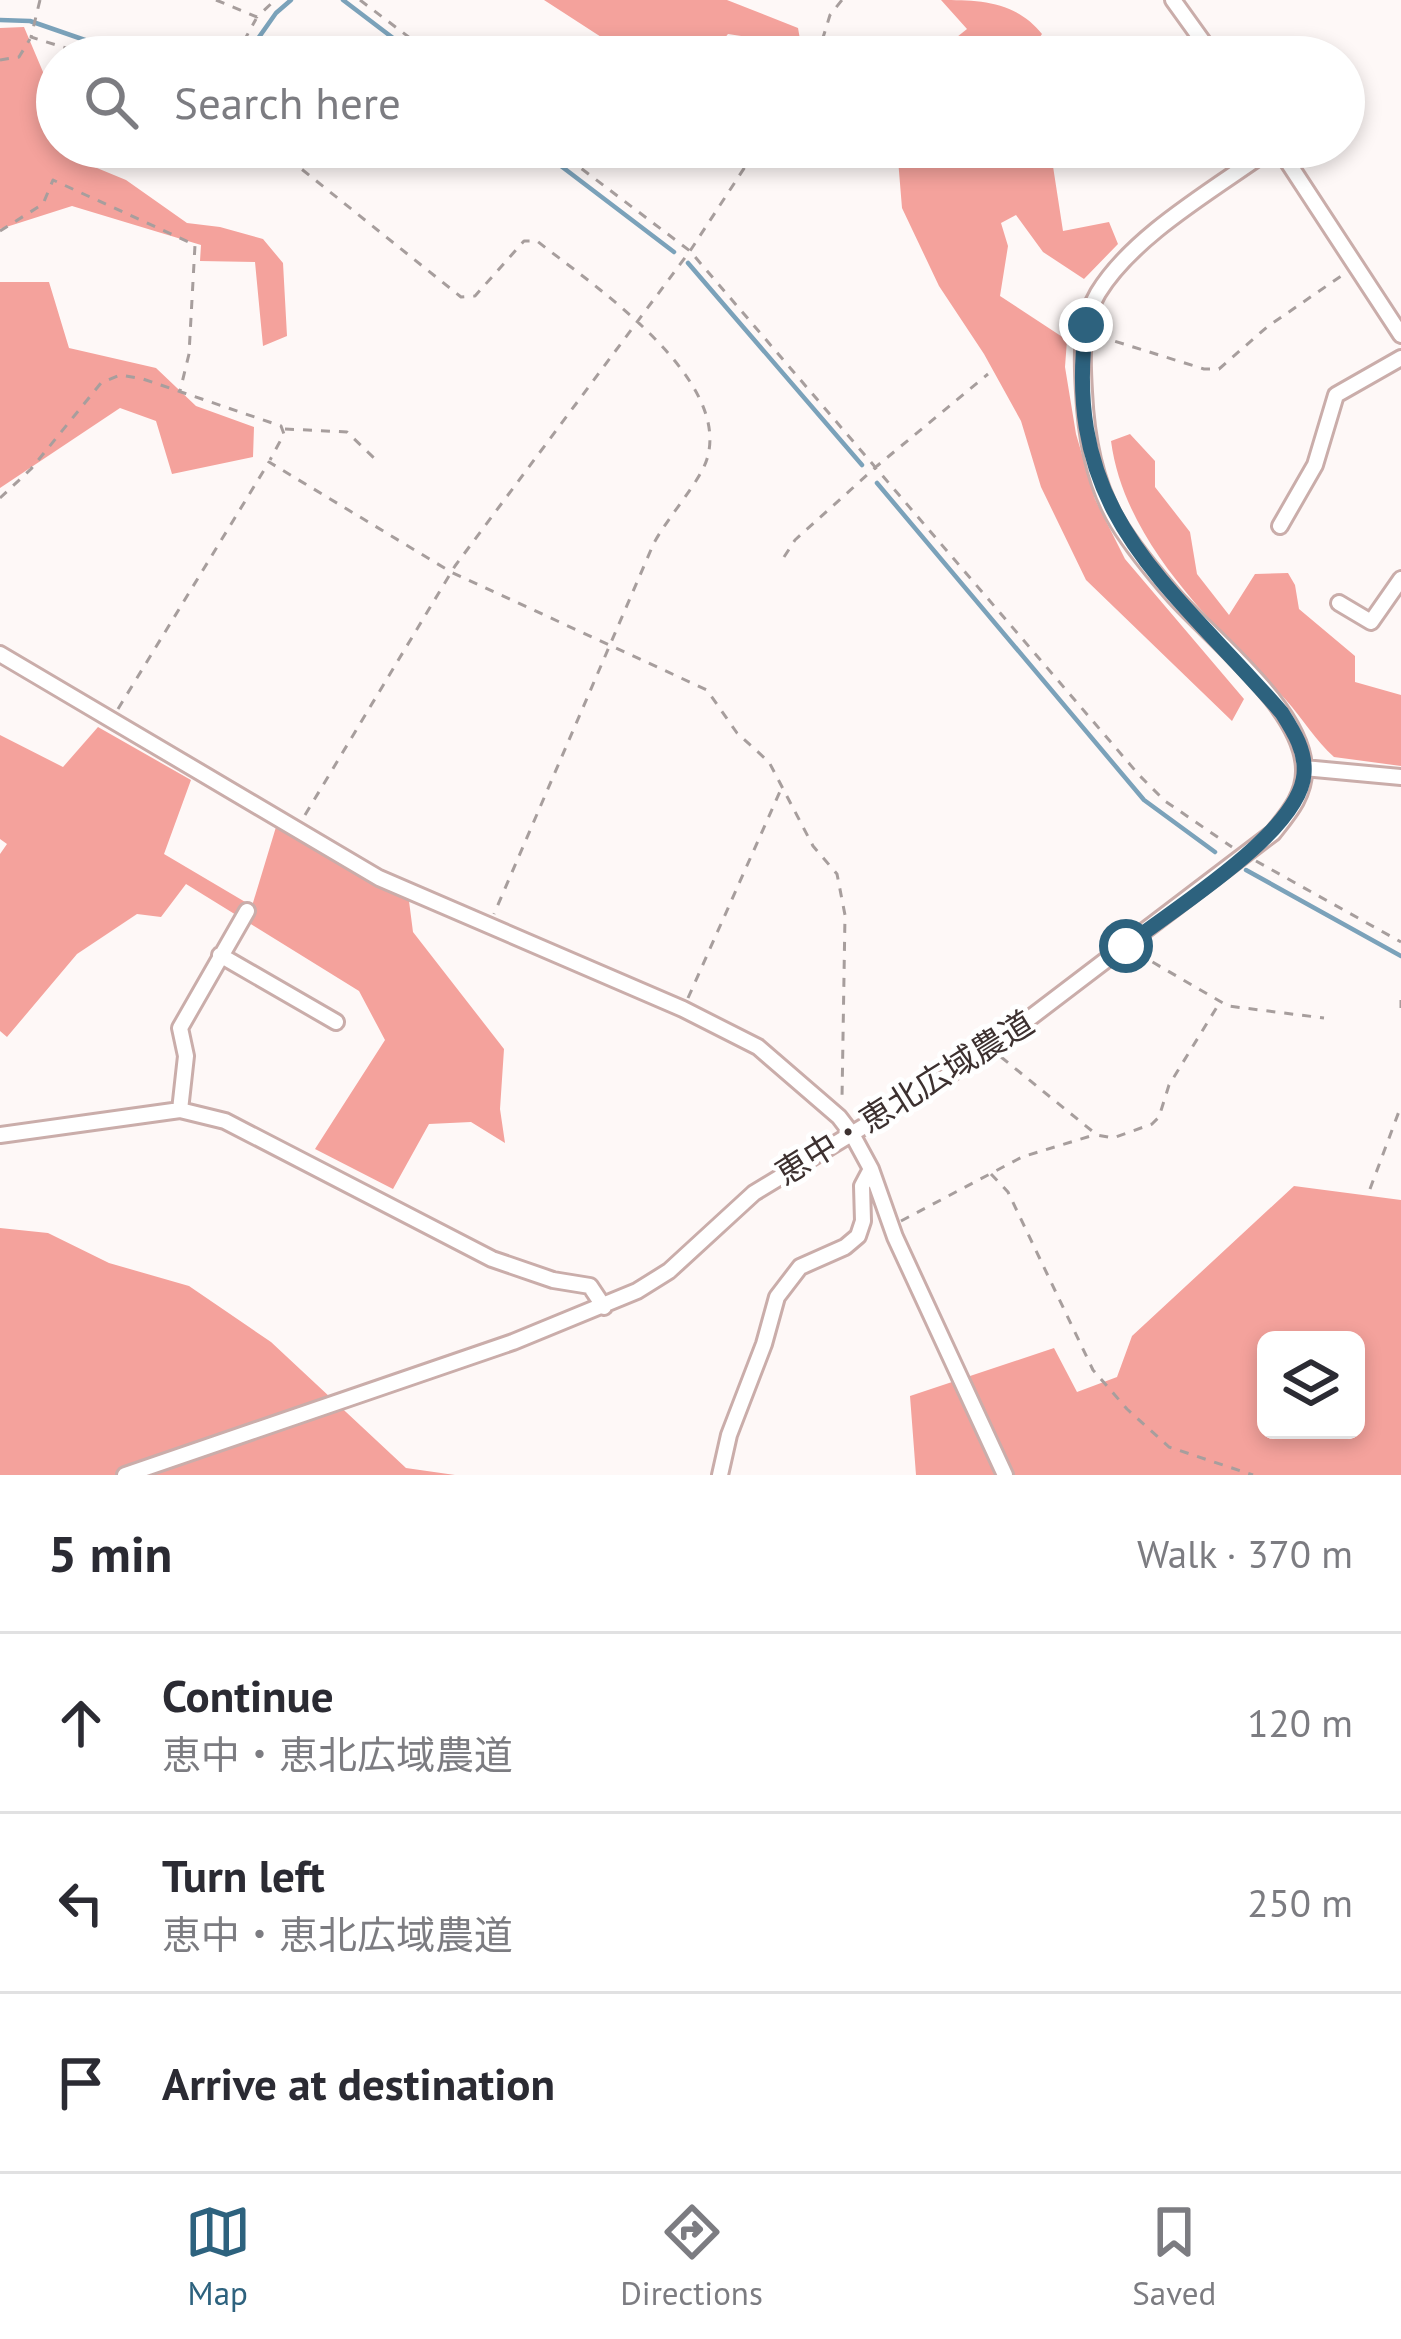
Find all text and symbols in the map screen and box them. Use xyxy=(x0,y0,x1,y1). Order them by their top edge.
search box xyxy=(36,36,1365,168)
icon: search xyxy=(78,69,144,135)
text: Search here xyxy=(174,73,401,131)
route end xyxy=(1059,298,1113,352)
route start xyxy=(1099,919,1153,973)
street label: 恵中・恵北広域農道 xyxy=(767,1000,1041,1194)
map controls xyxy=(1257,1331,1365,1439)
button: layers xyxy=(1257,1331,1365,1439)
text: 5 min xyxy=(48,1520,172,1586)
text: Walk · 370 m xyxy=(1137,1528,1353,1579)
text: Continue xyxy=(162,1666,334,1724)
icon: ahead xyxy=(48,1690,114,1756)
text: 120 m xyxy=(1247,1697,1353,1748)
text: 恵中・恵北広域農道 xyxy=(162,1729,513,1780)
text: Turn left xyxy=(162,1846,325,1904)
icon: left xyxy=(48,1870,114,1936)
text: 250 m xyxy=(1247,1877,1353,1928)
text: 恵中・恵北広域農道 xyxy=(162,1909,513,1960)
icon: arrive xyxy=(48,2050,114,2116)
text: Arrive at destination xyxy=(162,2054,555,2112)
tab: Map xyxy=(185,2199,251,2314)
tab: Directions xyxy=(620,2199,763,2314)
tab: Saved xyxy=(1132,2199,1216,2314)

